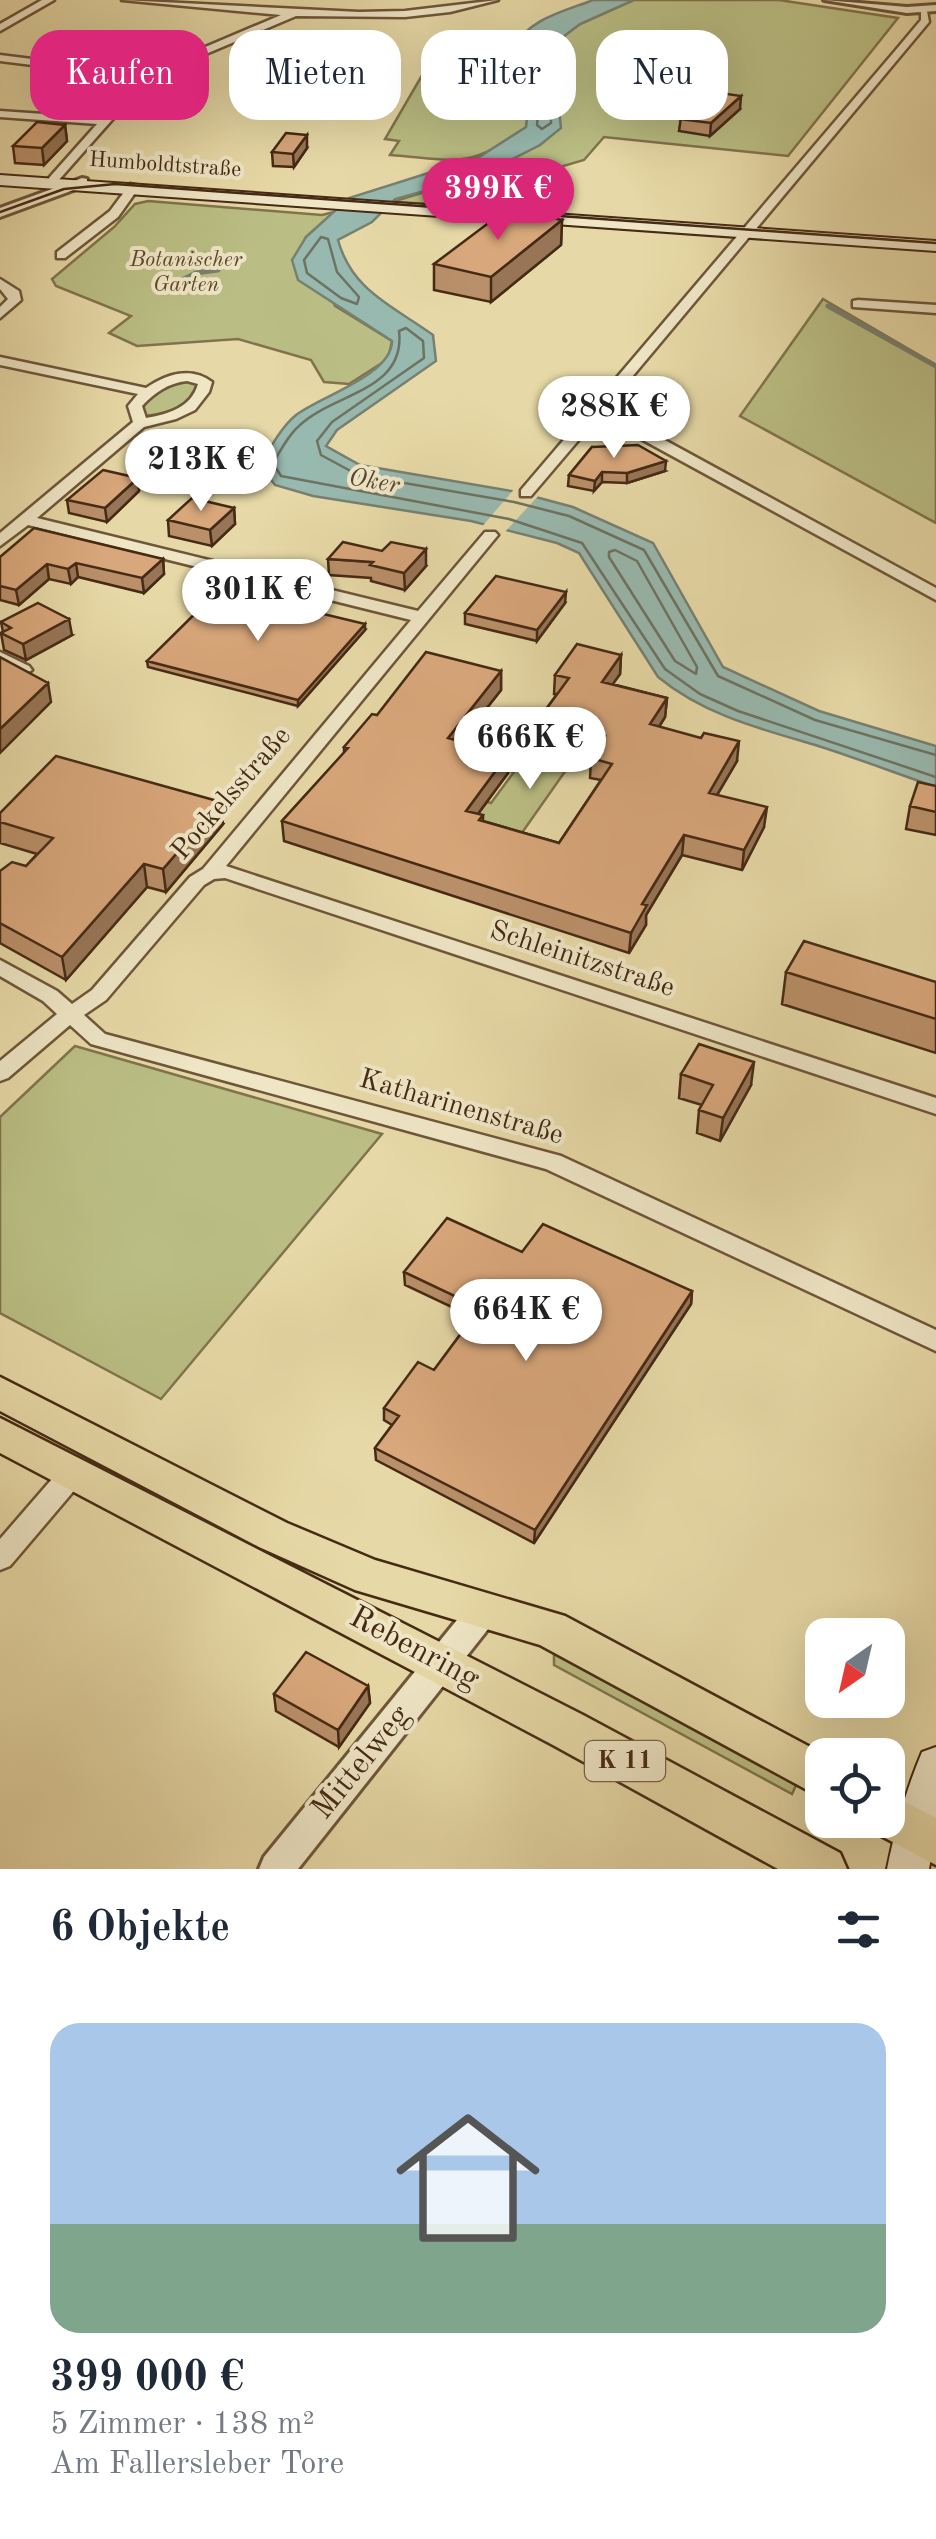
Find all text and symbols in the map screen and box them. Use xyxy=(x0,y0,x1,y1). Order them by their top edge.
chip: Kaufen xyxy=(30,30,209,120)
chip: Mieten xyxy=(229,30,401,120)
chip: Filter xyxy=(421,30,576,120)
chip: Neu xyxy=(596,30,728,120)
street label: Humboldtstraße xyxy=(88,149,242,181)
pin: 399K € xyxy=(417,158,579,243)
text: 399K € xyxy=(444,174,552,206)
park label: Botanischer Garten xyxy=(129,249,243,296)
pin: 288K € xyxy=(533,376,695,461)
text: 288K € xyxy=(560,392,668,424)
pin: 213K € xyxy=(120,429,282,514)
text: 213K € xyxy=(147,445,255,477)
water label: Oker xyxy=(347,465,403,499)
pin: 301K € xyxy=(177,559,339,644)
text: 301K € xyxy=(204,575,312,607)
pin: 666K € xyxy=(449,707,611,792)
street label: Pockelsstraße xyxy=(167,722,297,866)
text: 666K € xyxy=(476,723,584,755)
street label: Schleinitzstraße xyxy=(486,917,678,1003)
street label: Katharinenstraße xyxy=(356,1065,566,1151)
pin: 664K € xyxy=(445,1279,607,1364)
text: 664K € xyxy=(472,1295,580,1327)
street label: Rebenring xyxy=(344,1601,484,1697)
north arrow xyxy=(805,1618,905,1718)
map controls xyxy=(805,1618,905,1838)
street label: Mittelweg xyxy=(307,1700,417,1826)
button: locate xyxy=(805,1738,905,1838)
road number: K 11 xyxy=(585,1741,665,1781)
icon: filters xyxy=(831,1902,886,1957)
text: 6 Objekte xyxy=(50,1908,230,1950)
icon: home xyxy=(378,2088,558,2268)
text: 399 000 € xyxy=(50,2358,244,2400)
text: 5 Zimmer · 138 m² xyxy=(50,2409,315,2441)
text: Am Fallersleber Tore xyxy=(50,2449,344,2481)

